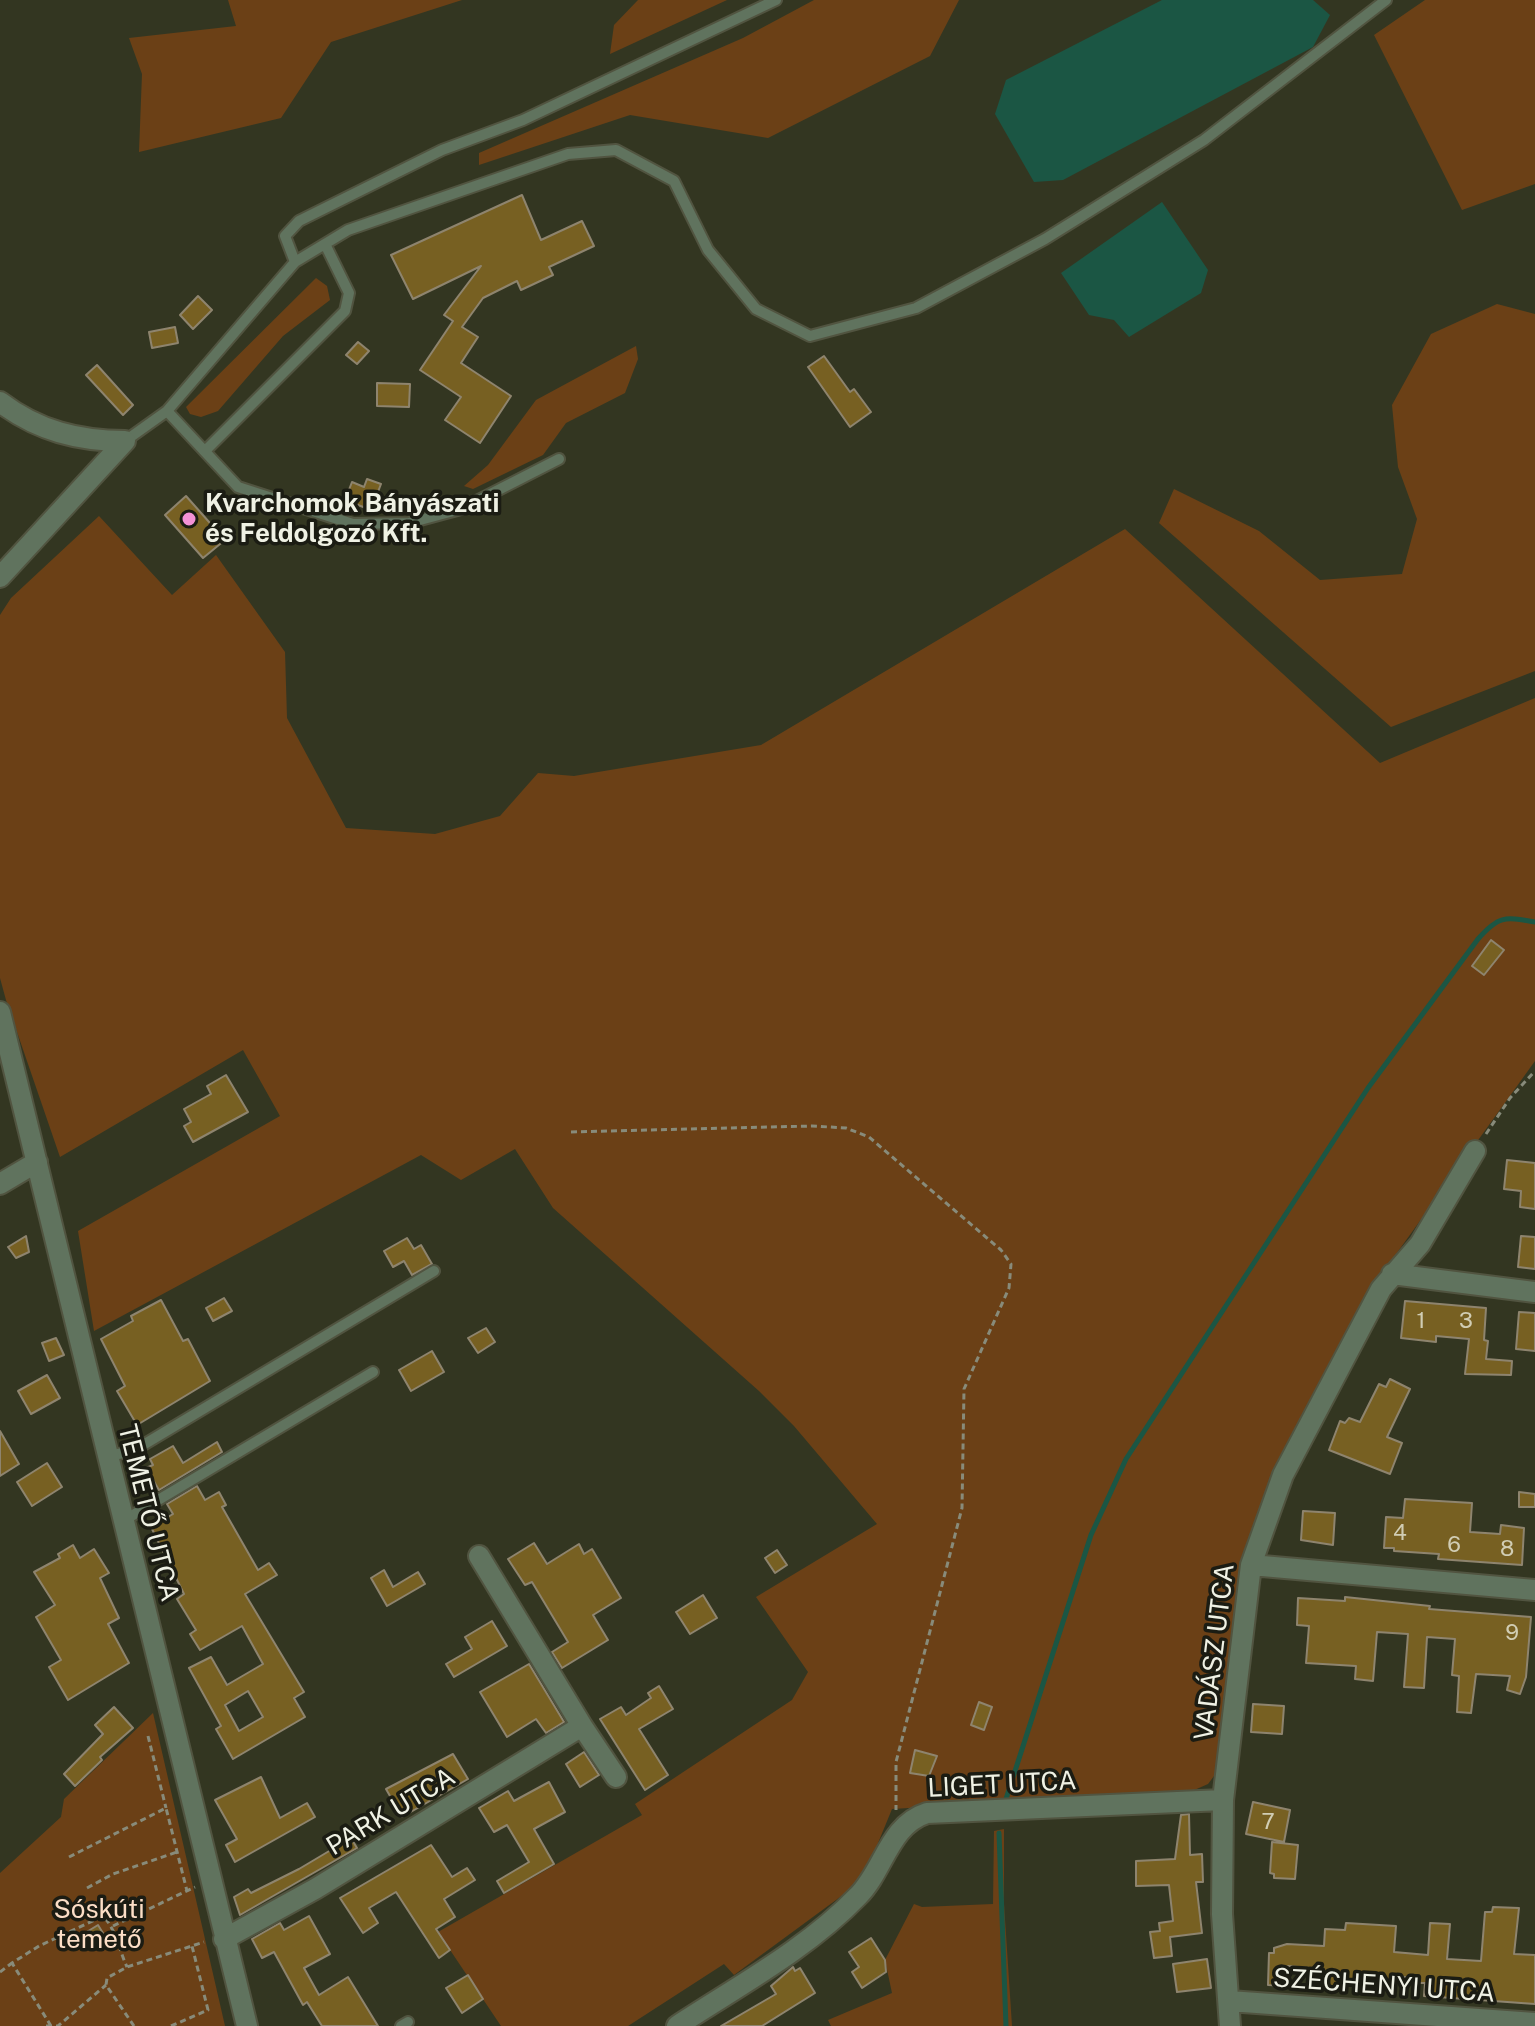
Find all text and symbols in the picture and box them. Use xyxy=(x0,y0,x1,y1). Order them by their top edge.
place label: Kvarchomok Bányászati és Feldolgozó Kft. xyxy=(205,488,499,550)
marker: Kvarchomok Bányászati és Feldolgozó Kft. xyxy=(180,510,198,528)
house number: 1 xyxy=(1417,1308,1425,1334)
house number: 3 xyxy=(1459,1308,1473,1334)
street label: TEMETŐ UTCA xyxy=(111,1421,185,1605)
house number: 4 xyxy=(1393,1520,1407,1546)
house number: 6 xyxy=(1447,1532,1461,1558)
house number: 8 xyxy=(1500,1536,1514,1562)
street label: VADÁSZ UTCA xyxy=(1189,1562,1241,1742)
house number: 9 xyxy=(1505,1620,1519,1646)
street label: PARK UTCA xyxy=(321,1761,461,1863)
street label: LIGET UTCA xyxy=(927,1766,1077,1804)
house number: 7 xyxy=(1261,1809,1275,1835)
park label: Sóskúti temető xyxy=(53,1894,145,1956)
street label: SZÉCHENYI UTCA xyxy=(1272,1963,1496,2009)

